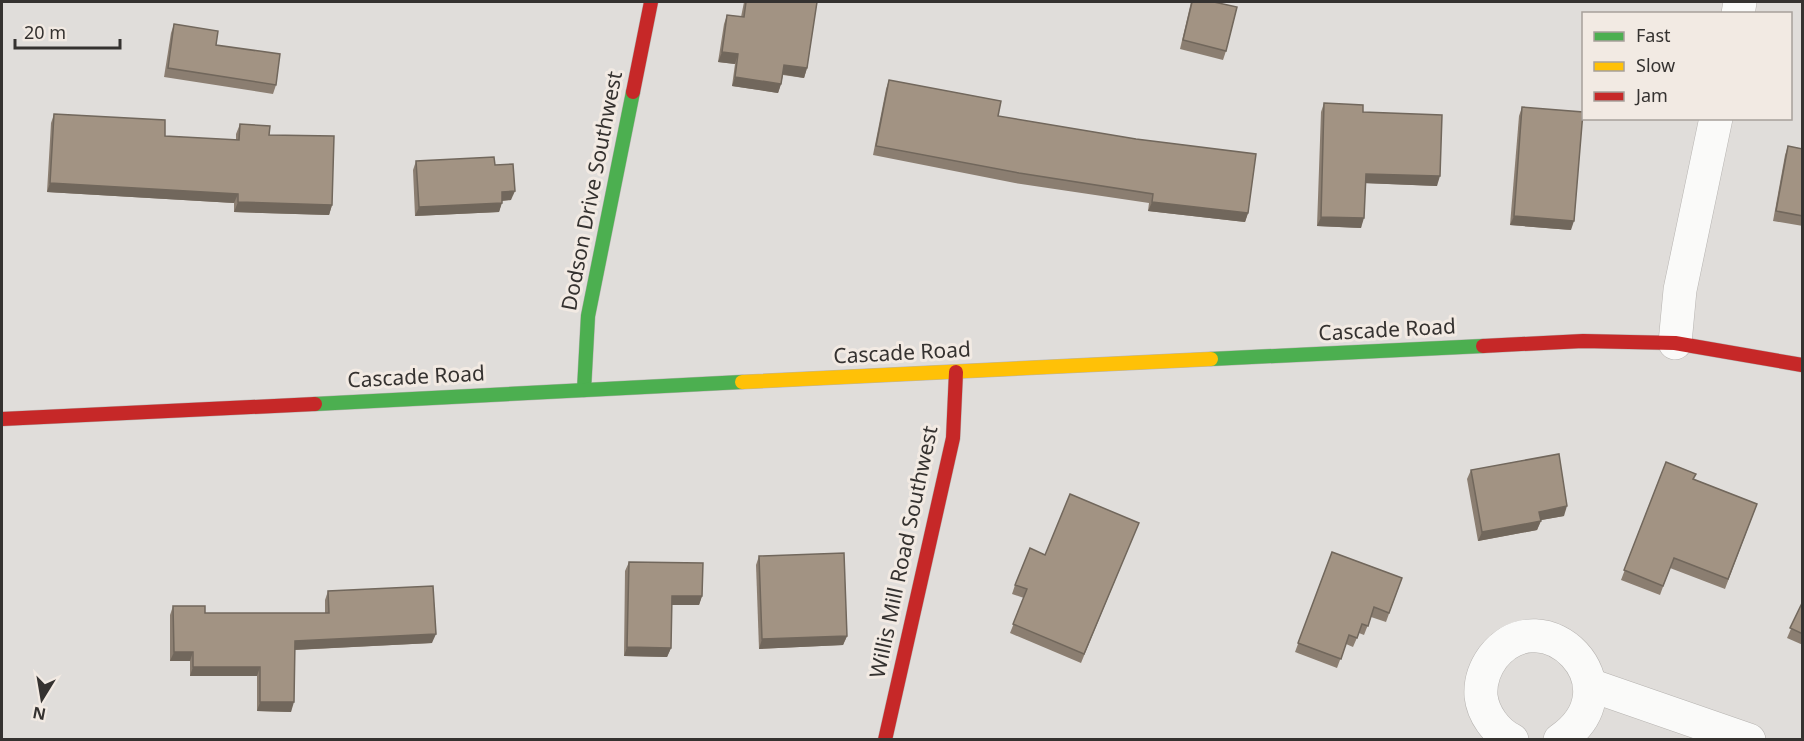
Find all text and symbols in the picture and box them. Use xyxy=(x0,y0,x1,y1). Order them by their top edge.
scale bar xyxy=(15,12,120,50)
legend xyxy=(1582,12,1792,120)
text: 20 m xyxy=(24,20,66,44)
text: Fast xyxy=(1636,23,1671,47)
text: Slow xyxy=(1636,53,1675,77)
street label: Dodson Drive Southwest xyxy=(554,68,628,313)
text: Jam xyxy=(1634,83,1668,107)
street label: Cascade Road xyxy=(1317,311,1456,347)
street label: Cascade Road xyxy=(832,334,971,370)
street label: Cascade Road xyxy=(346,358,485,394)
street label: Willis Mill Road Southwest xyxy=(863,423,944,680)
north arrow xyxy=(12,669,72,729)
text: N xyxy=(31,702,48,726)

